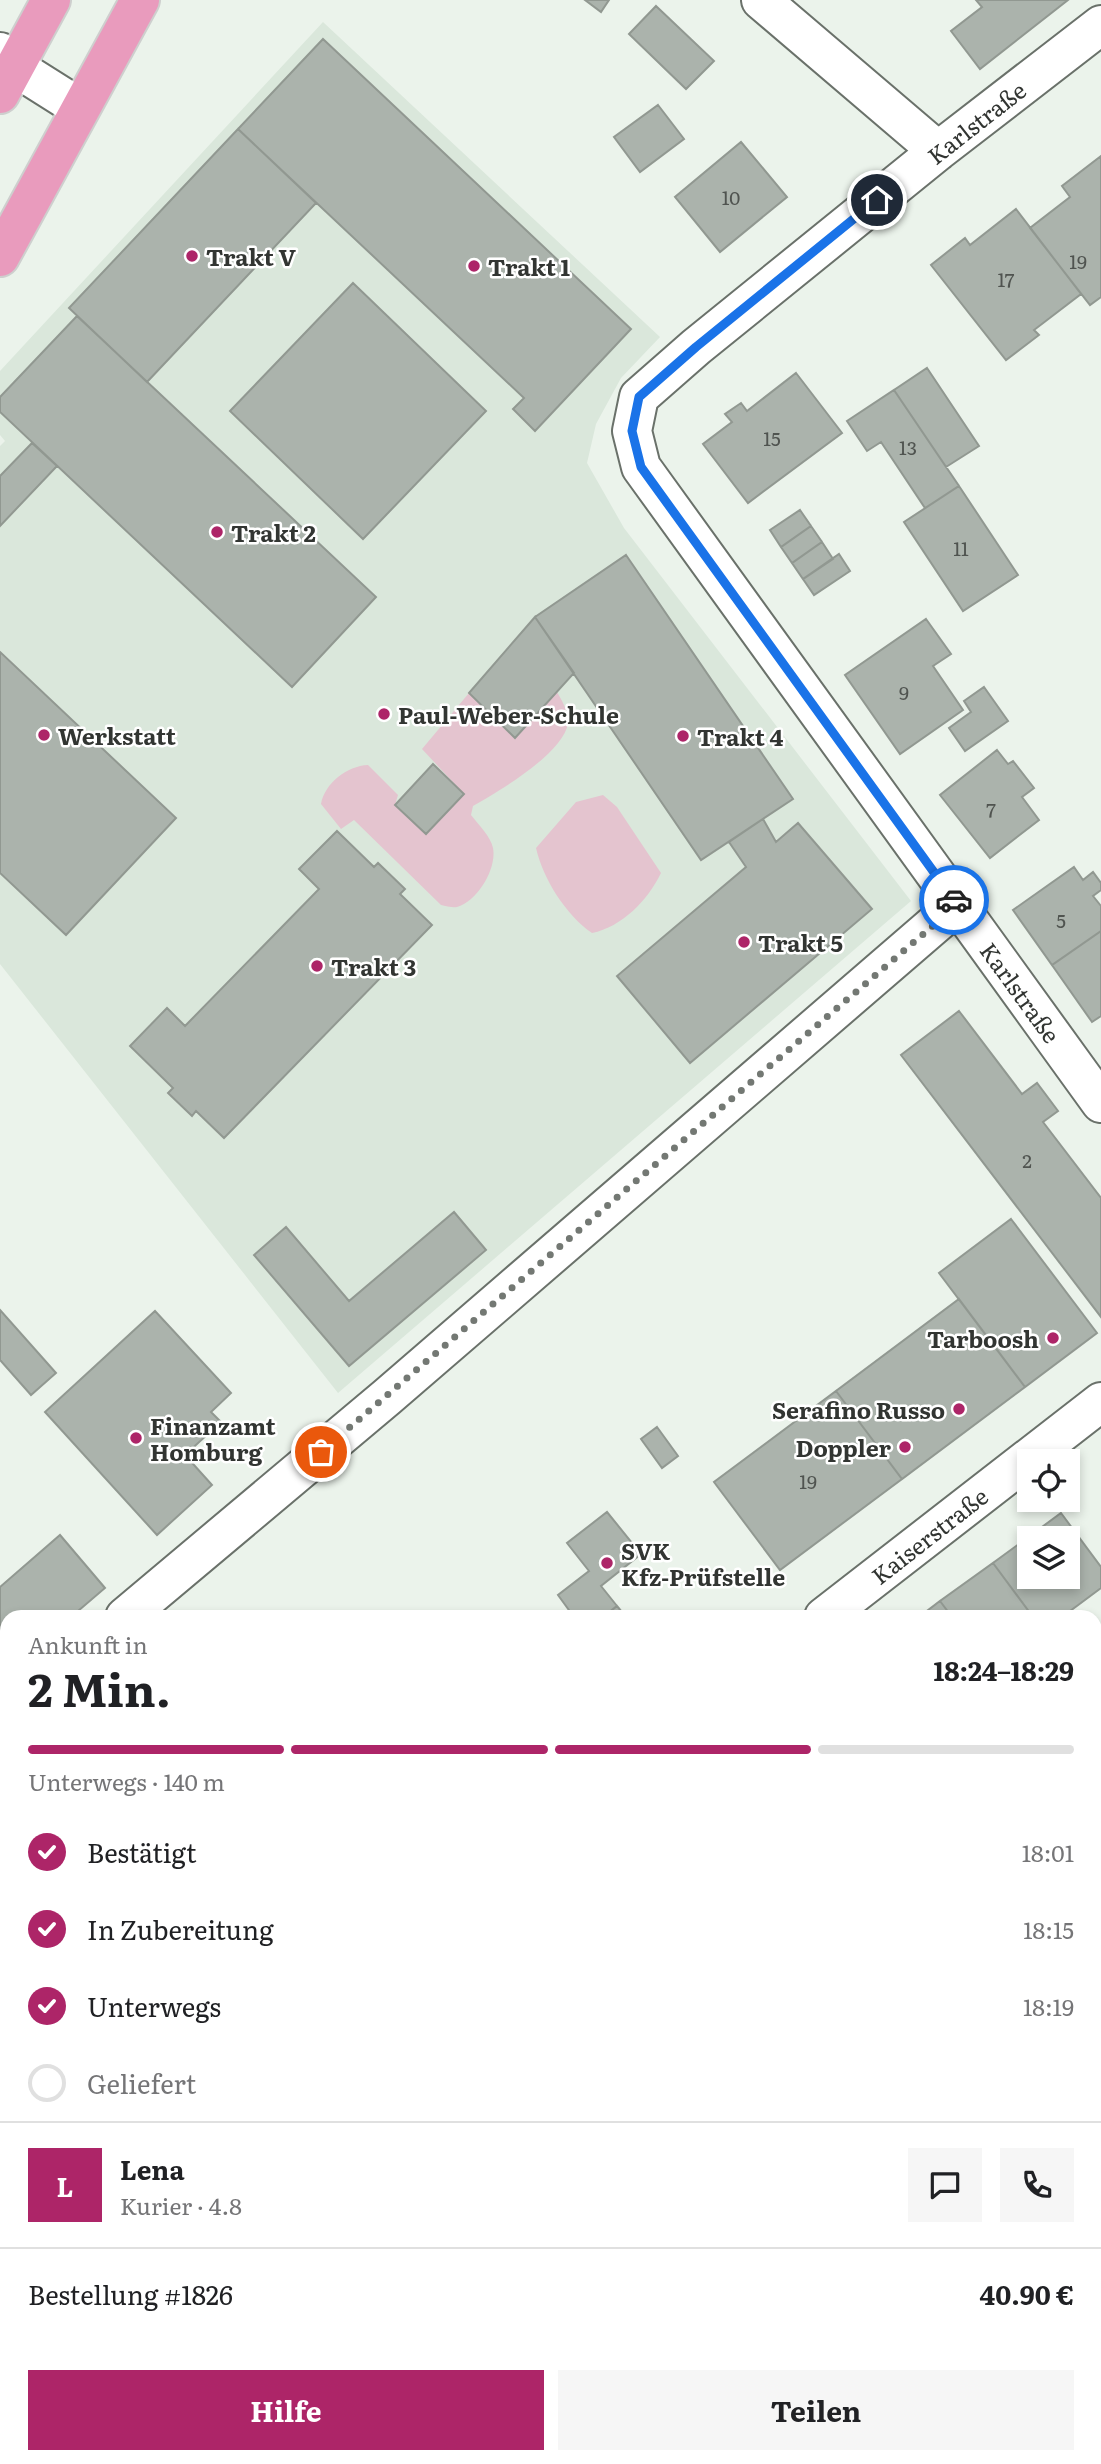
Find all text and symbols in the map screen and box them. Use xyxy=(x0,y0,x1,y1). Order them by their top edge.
street label: Karlstraße xyxy=(919,73,1033,171)
pin xyxy=(847,170,907,230)
icon: home xyxy=(858,181,896,219)
house number: 10 xyxy=(722,183,740,211)
place label: Trakt V xyxy=(206,239,297,273)
house number: 19 xyxy=(1069,247,1087,275)
marker: Trakt V xyxy=(184,248,200,264)
place label: Trakt 1 xyxy=(488,249,571,283)
marker: Trakt 1 xyxy=(466,258,482,274)
house number: 17 xyxy=(998,265,1015,293)
house number: 15 xyxy=(763,424,781,452)
house number: 13 xyxy=(899,433,917,461)
place label: Trakt 2 xyxy=(231,515,316,549)
marker: Trakt 2 xyxy=(209,524,225,540)
house number: 11 xyxy=(953,534,969,562)
house number: 9 xyxy=(899,678,909,706)
place label: Paul-Weber-Schule xyxy=(398,697,619,731)
marker: Paul-Weber-Schule xyxy=(376,706,392,722)
place label: Werkstatt xyxy=(58,718,176,752)
place label: Trakt 4 xyxy=(697,719,784,753)
marker: Werkstatt xyxy=(36,727,52,743)
marker: Trakt 4 xyxy=(675,728,691,744)
house number: 7 xyxy=(986,795,996,823)
courier xyxy=(919,865,989,935)
icon: car xyxy=(935,881,973,919)
house number: 5 xyxy=(1056,906,1066,934)
place label: Trakt 5 xyxy=(758,925,843,959)
marker: Trakt 5 xyxy=(736,934,752,950)
street label: Karlstraße xyxy=(973,935,1069,1049)
place label: Trakt 3 xyxy=(331,949,416,983)
marker: Trakt 3 xyxy=(309,958,325,974)
house number: 2 xyxy=(1022,1146,1032,1174)
place label: Tarboosh xyxy=(927,1321,1039,1355)
marker: Tarboosh xyxy=(1045,1330,1061,1346)
place label: Serafino Russo xyxy=(772,1392,945,1426)
marker: Serafino Russo xyxy=(951,1401,967,1417)
place label: Finanzamt Homburg xyxy=(150,1408,276,1468)
pin xyxy=(291,1422,351,1482)
marker: Finanzamt Homburg xyxy=(128,1430,144,1446)
place label: Doppler xyxy=(796,1430,892,1464)
icon: bag xyxy=(302,1433,340,1471)
marker: Doppler xyxy=(897,1439,913,1455)
map controls xyxy=(1017,1449,1080,1589)
button: locate xyxy=(1017,1449,1080,1512)
house number: 19 xyxy=(799,1467,817,1495)
street label: Kaiserstraße xyxy=(863,1479,995,1591)
button: layers xyxy=(1017,1526,1080,1589)
place label: SVK Kfz-Prüfstelle xyxy=(621,1533,785,1593)
marker: SVK Kfz-Prüfstelle xyxy=(599,1555,615,1571)
text: Ankunft in xyxy=(28,1627,148,1661)
text: 18:24–18:29 xyxy=(933,1650,1074,1689)
text: 2 Min. xyxy=(28,1653,171,1721)
text: Unterwegs · 140 m xyxy=(28,1764,225,1798)
text: Bestätigt xyxy=(87,1832,196,1871)
icon: check xyxy=(28,1833,66,1871)
text: 18:01 xyxy=(1022,1835,1074,1869)
text: In Zubereitung xyxy=(87,1909,274,1948)
icon: check xyxy=(28,1910,66,1948)
text: 18:15 xyxy=(1023,1912,1074,1946)
text: Unterwegs xyxy=(87,1986,221,2025)
icon: check xyxy=(28,1987,66,2025)
text: 18:19 xyxy=(1023,1989,1074,2023)
text: Geliefert xyxy=(87,2063,196,2102)
button: chat xyxy=(908,2148,982,2222)
button: phone xyxy=(1000,2148,1074,2222)
text: Lena xyxy=(120,2149,184,2188)
text: L xyxy=(57,2166,73,2205)
text: Kurier · 4.8 xyxy=(120,2188,242,2222)
text: Bestellung #1826 xyxy=(28,2274,233,2313)
text: 40.90 € xyxy=(979,2274,1074,2313)
button: Hilfe xyxy=(28,2370,544,2450)
button: Teilen xyxy=(558,2370,1074,2450)

